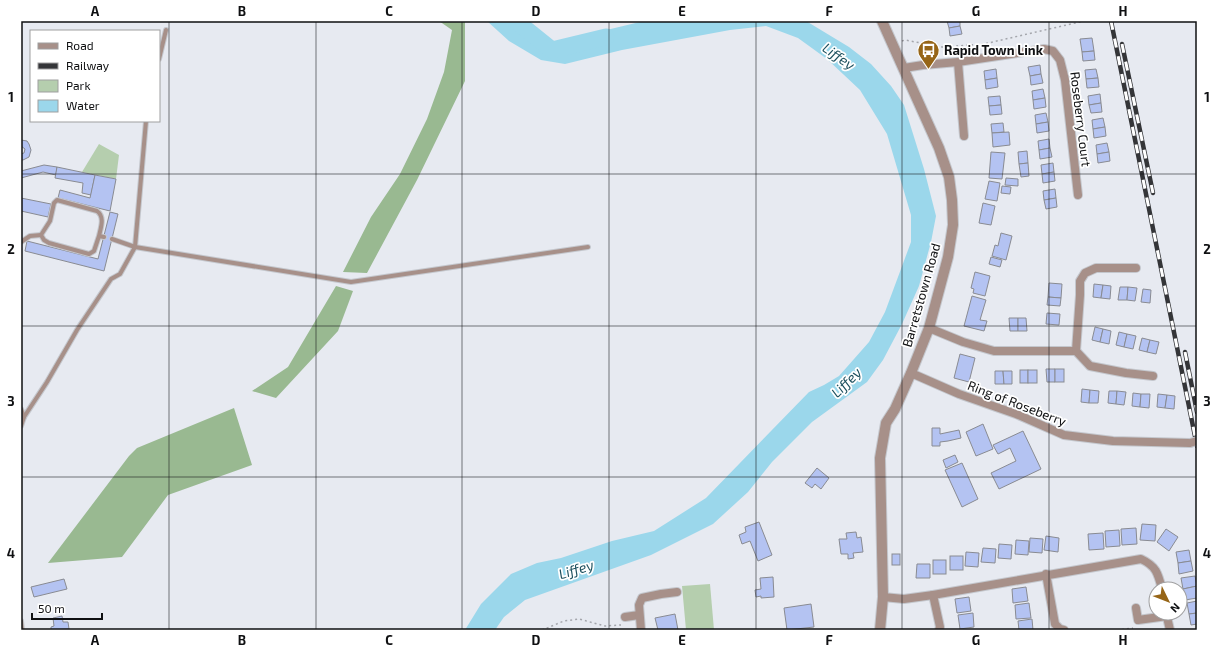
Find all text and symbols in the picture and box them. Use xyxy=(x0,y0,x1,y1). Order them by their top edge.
text: A xyxy=(91,3,100,19)
text: B xyxy=(238,3,246,19)
text: C xyxy=(385,3,393,19)
text: D xyxy=(532,3,541,19)
text: E xyxy=(678,3,686,19)
text: F xyxy=(825,3,833,19)
text: G xyxy=(972,3,980,19)
text: H xyxy=(1119,3,1128,19)
legend xyxy=(30,30,160,122)
bus stop icon: Rapid Town Link xyxy=(916,37,942,70)
text: Road xyxy=(66,38,94,52)
water label: Liffey xyxy=(820,39,859,73)
place label: Rapid Town Link xyxy=(944,42,1044,58)
text: Railway xyxy=(66,58,110,72)
street label: Roseberry Court xyxy=(1067,71,1095,167)
text: Park xyxy=(66,78,91,92)
text: 1 xyxy=(8,89,14,105)
text: 1 xyxy=(1204,89,1210,105)
text: Water xyxy=(66,98,100,112)
text: 2 xyxy=(7,241,15,257)
street label: Barretstown Road xyxy=(899,241,943,349)
text: 2 xyxy=(1203,241,1211,257)
water label: Liffey xyxy=(827,363,865,401)
street label: Ring of Roseberry xyxy=(965,377,1069,429)
text: 3 xyxy=(7,393,15,409)
text: 3 xyxy=(1203,393,1211,409)
text: 4 xyxy=(7,545,15,561)
text: 4 xyxy=(1203,545,1211,561)
water label: Liffey xyxy=(557,556,596,582)
north arrow xyxy=(1148,581,1188,621)
scale bar xyxy=(32,595,102,621)
text: 50 m xyxy=(38,601,65,615)
text: N xyxy=(1168,601,1183,616)
text: A xyxy=(91,632,100,648)
text: B xyxy=(238,632,246,648)
text: C xyxy=(385,632,393,648)
text: D xyxy=(532,632,541,648)
text: E xyxy=(678,632,686,648)
text: F xyxy=(825,632,833,648)
text: G xyxy=(972,632,980,648)
text: H xyxy=(1119,632,1128,648)

